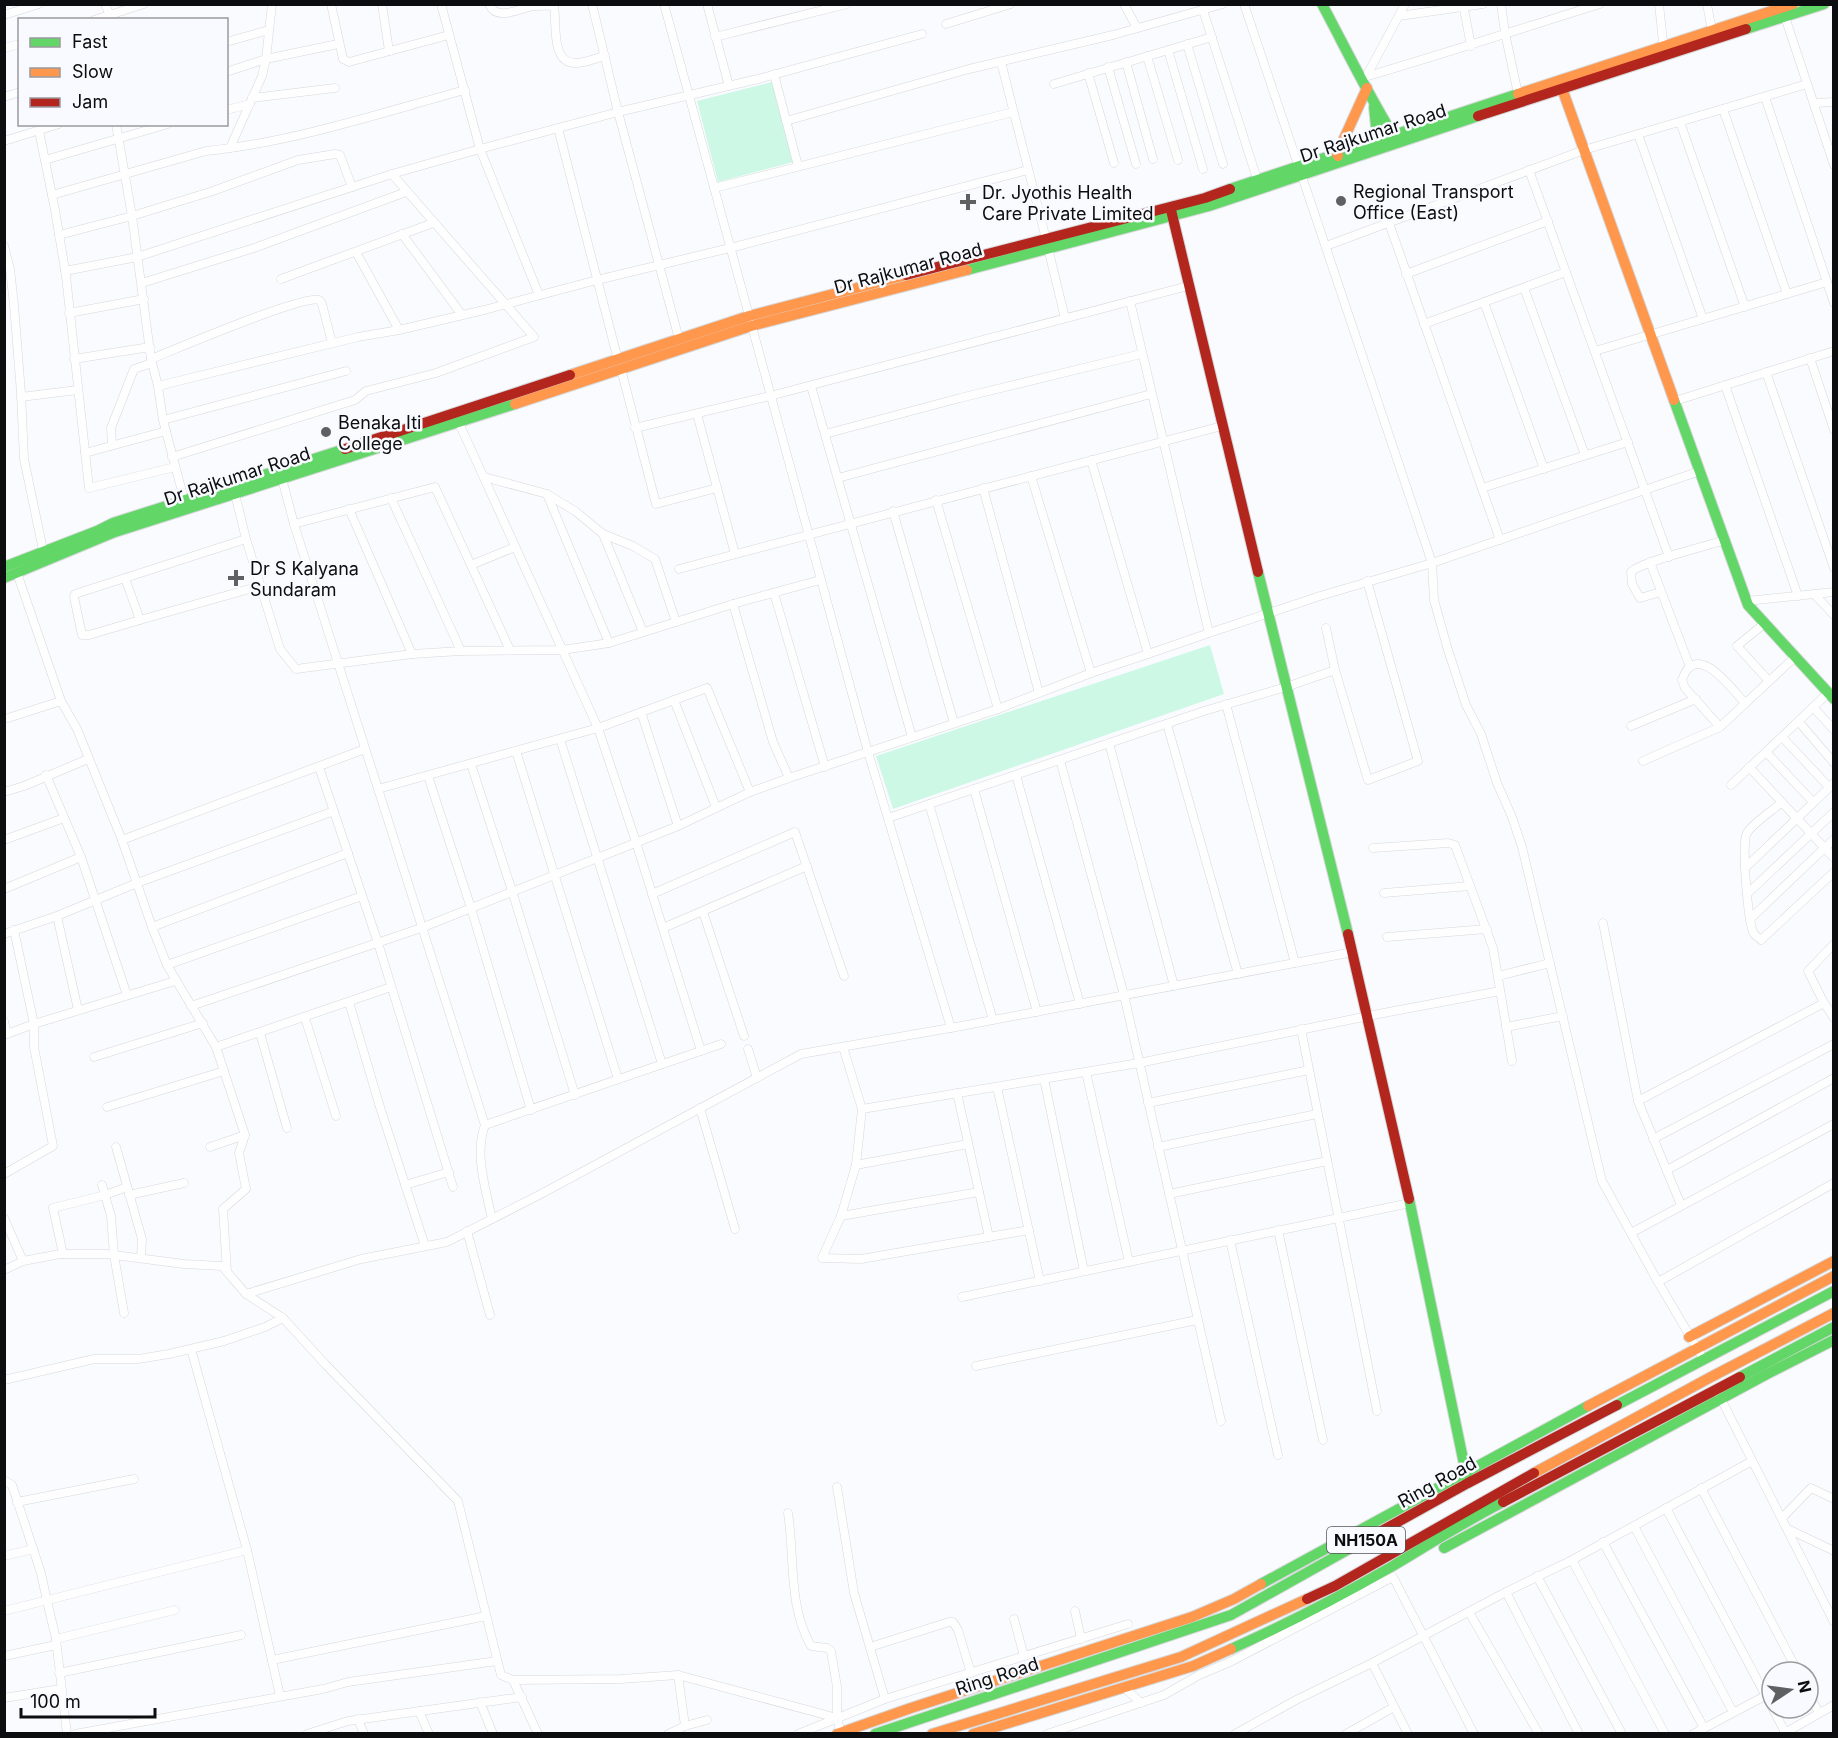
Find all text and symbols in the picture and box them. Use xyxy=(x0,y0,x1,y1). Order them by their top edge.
legend xyxy=(18,18,228,126)
text: Fast xyxy=(72,31,108,52)
text: Slow xyxy=(72,61,113,82)
text: Jam xyxy=(72,91,108,112)
street label: Dr Rajkumar Road xyxy=(1297,99,1449,167)
place label: Regional Transport Office (East) xyxy=(1353,181,1514,223)
place label: Dr. Jyothis Health Care Private Limited xyxy=(982,182,1154,224)
marker: Dr. Jyothis Health Care Private Limited xyxy=(959,193,977,211)
marker: Regional Transport Office (East) xyxy=(1334,194,1348,208)
street label: Dr Rajkumar Road xyxy=(832,238,984,298)
place label: Benaka Iti College xyxy=(338,412,421,454)
marker: Benaka Iti College xyxy=(319,425,333,439)
street label: Dr Rajkumar Road xyxy=(161,442,313,510)
place label: Dr S Kalyana Sundaram xyxy=(250,558,359,600)
marker: Dr S Kalyana Sundaram xyxy=(227,569,245,587)
street label: Ring Road xyxy=(1394,1452,1480,1512)
road number: NH150A xyxy=(1327,1527,1405,1553)
street label: Ring Road xyxy=(953,1653,1041,1699)
north arrow xyxy=(1760,1660,1820,1720)
text: N xyxy=(1793,1678,1816,1695)
scale bar xyxy=(21,1681,154,1719)
text: 100 m xyxy=(30,1691,81,1712)

